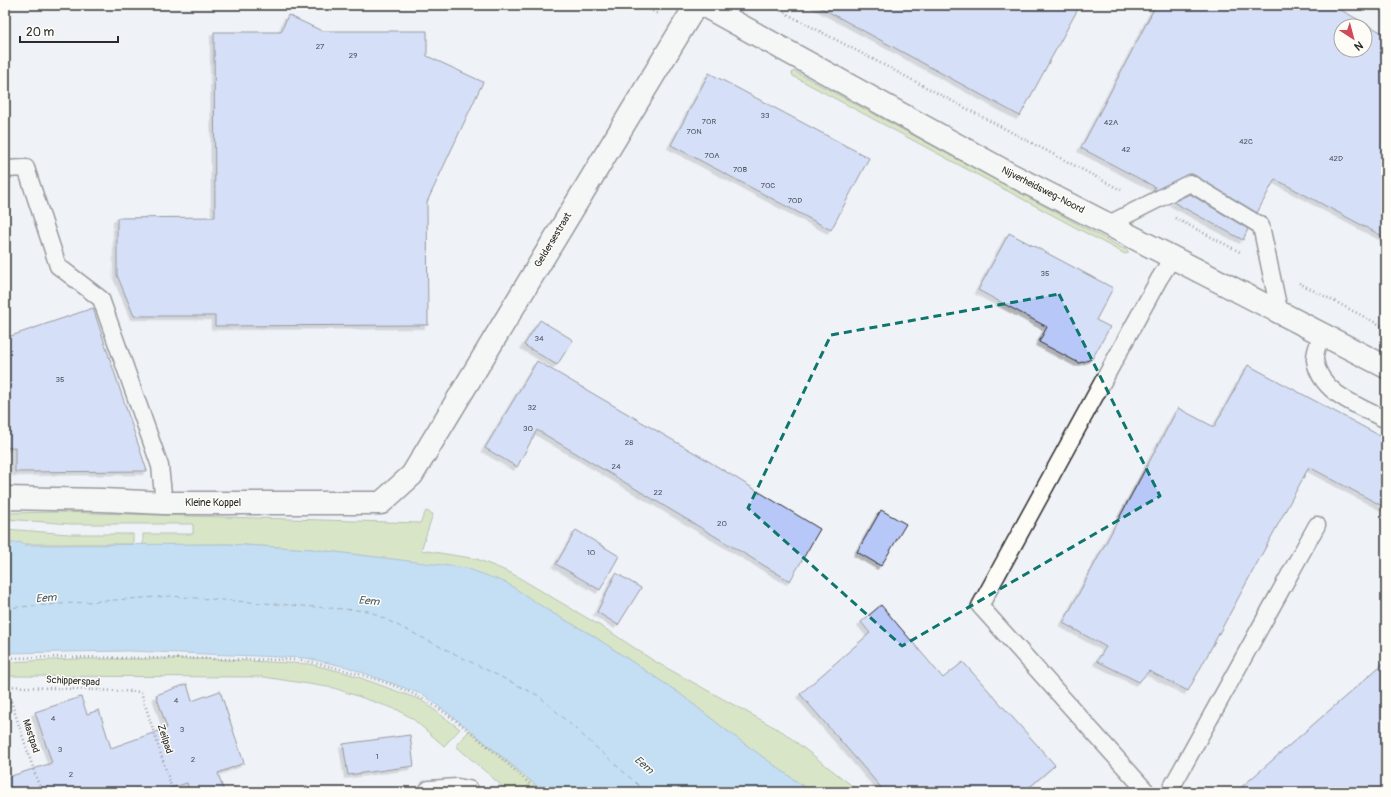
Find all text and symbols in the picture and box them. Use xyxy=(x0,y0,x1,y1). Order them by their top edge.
scale bar xyxy=(20,18,118,44)
north arrow xyxy=(1333,18,1373,58)
text: 20 m xyxy=(26,25,55,40)
text: N xyxy=(1351,38,1365,53)
house number: 27 xyxy=(316,42,325,51)
house number: 29 xyxy=(349,51,357,60)
house number: 33 xyxy=(761,111,770,120)
house number: 70R xyxy=(702,117,717,126)
house number: 42A xyxy=(1104,118,1118,127)
house number: 70N xyxy=(686,127,702,136)
house number: 42C xyxy=(1239,137,1253,146)
house number: 42 xyxy=(1121,145,1131,154)
house number: 70A xyxy=(705,151,719,160)
house number: 42D xyxy=(1329,154,1343,163)
street label: Nijverheidsweg-Noord xyxy=(999,164,1087,216)
house number: 70B xyxy=(733,165,748,174)
house number: 70C xyxy=(761,181,775,190)
house number: 70D xyxy=(788,196,802,205)
street label: Geldersestraat xyxy=(532,210,575,270)
house number: 35 xyxy=(1041,269,1049,278)
house number: 34 xyxy=(534,334,544,343)
house number: 35 xyxy=(56,375,64,384)
house number: 32 xyxy=(528,403,537,412)
house number: 30 xyxy=(523,424,533,433)
house number: 28 xyxy=(625,438,633,447)
house number: 24 xyxy=(611,462,621,471)
house number: 22 xyxy=(654,488,663,497)
street label: Kleine Koppel xyxy=(185,497,241,509)
house number: 20 xyxy=(717,519,728,528)
house number: 10 xyxy=(587,548,596,557)
water label: Eem xyxy=(35,590,58,606)
water label: Eem xyxy=(358,594,381,608)
street label: Schipperspad xyxy=(46,674,100,688)
house number: 4 xyxy=(174,696,179,705)
house number: 4 xyxy=(51,714,56,723)
street label: Mastpad xyxy=(20,718,42,754)
street label: Zeilpad xyxy=(155,723,175,755)
house number: 3 xyxy=(180,725,185,734)
house number: 3 xyxy=(58,745,63,754)
house number: 1 xyxy=(375,752,379,761)
water label: Eem xyxy=(632,753,657,778)
house number: 2 xyxy=(191,755,196,764)
house number: 2 xyxy=(69,770,74,779)

